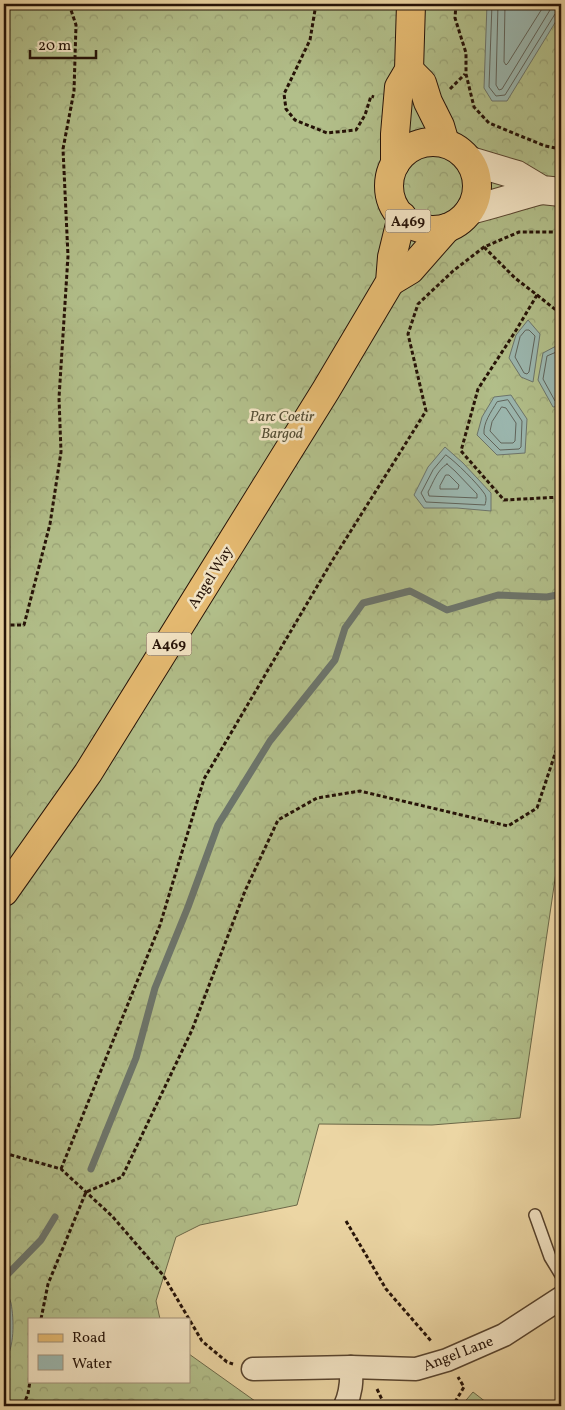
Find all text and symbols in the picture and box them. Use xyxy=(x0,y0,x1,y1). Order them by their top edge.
scale bar xyxy=(30,28,96,60)
text: 20 m xyxy=(38,36,71,57)
road number: A469 xyxy=(386,210,430,232)
park label: Parc Coetir Bargod xyxy=(250,407,315,445)
street label: Angel Way xyxy=(184,542,239,613)
road number: A469 xyxy=(146,633,192,656)
legend xyxy=(28,1318,190,1382)
text: Road xyxy=(72,1328,106,1349)
street label: Angel Lane xyxy=(420,1331,497,1377)
text: Water xyxy=(72,1354,112,1375)

